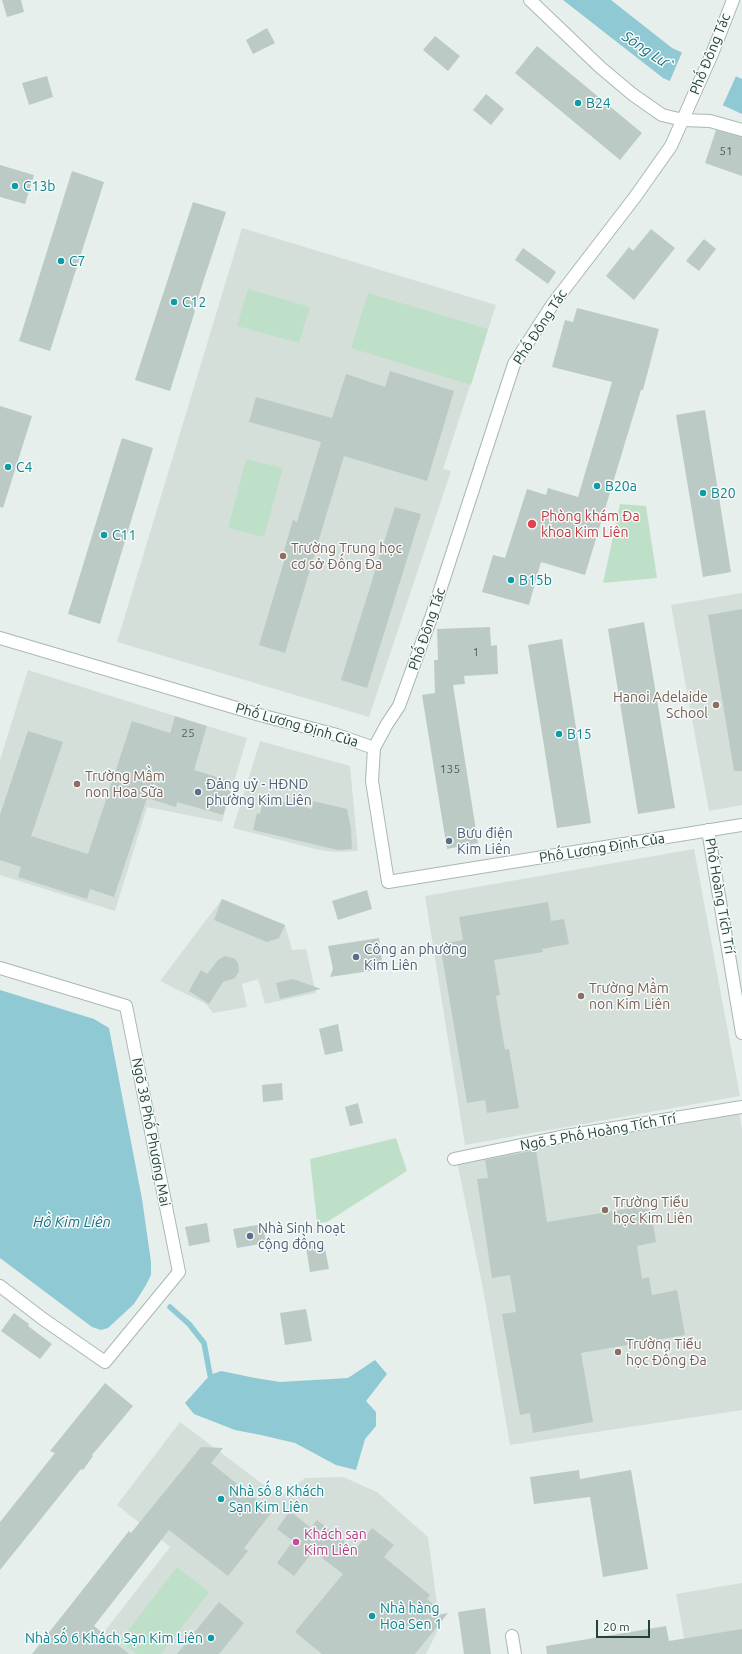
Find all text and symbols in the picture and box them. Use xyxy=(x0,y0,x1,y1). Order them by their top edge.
street label: Phố Đông Tác xyxy=(686,11,734,97)
water label: Sông Lừ xyxy=(619,27,671,71)
place label: B24 xyxy=(586,95,611,111)
marker: B24 xyxy=(573,98,583,108)
house number: 51 xyxy=(719,144,733,158)
place label: C13b xyxy=(23,178,56,194)
marker: C13b xyxy=(10,181,20,191)
place label: C7 xyxy=(69,253,85,269)
marker: C7 xyxy=(56,256,66,266)
street label: Phố Đông Tác xyxy=(509,286,571,368)
place label: C12 xyxy=(182,294,206,310)
marker: C12 xyxy=(169,297,179,307)
place label: C4 xyxy=(16,459,32,475)
marker: C4 xyxy=(3,462,13,472)
place label: B20a xyxy=(605,478,637,494)
marker: B20a xyxy=(592,481,602,491)
place label: B20 xyxy=(711,485,736,501)
marker: B20 xyxy=(698,488,708,498)
place label: Phòng khám Đa khoa Kim Liên xyxy=(541,508,640,540)
marker: Phòng khám Đa khoa Kim Liên xyxy=(526,518,538,530)
place label: C11 xyxy=(112,527,136,543)
marker: C11 xyxy=(99,530,109,540)
place label: Trường Trung học cơ sở Đống Đa xyxy=(291,540,402,572)
marker: Trường Trung học cơ sở Đống Đa xyxy=(278,551,288,561)
place label: B15b xyxy=(519,572,552,588)
marker: B15b xyxy=(506,575,516,585)
street label: Phố Đông Tác xyxy=(405,586,449,672)
house number: 1 xyxy=(473,645,479,659)
place label: Hanoi Adelaide School xyxy=(613,689,708,722)
street label: Phố Lương Định Của xyxy=(234,699,360,751)
marker: Hanoi Adelaide School xyxy=(711,700,721,710)
house number: 25 xyxy=(181,726,195,740)
place label: B15 xyxy=(567,726,592,742)
marker: B15 xyxy=(554,729,564,739)
house number: 135 xyxy=(440,762,460,776)
place label: Trường Mầm non Hoa Sữa xyxy=(85,768,165,800)
place label: Đảng uỷ - HĐND phường Kim Liên xyxy=(206,776,312,808)
marker: Trường Mầm non Hoa Sữa xyxy=(72,779,82,789)
marker: Đảng uỷ - HĐND phường Kim Liên xyxy=(193,787,203,797)
place label: Bưu điện Kim Liên xyxy=(457,825,513,858)
street label: Phố Lương Định Của xyxy=(538,830,666,866)
marker: Bưu điện Kim Liên xyxy=(444,836,454,846)
street label: Phố Hoàng Tích Trí xyxy=(702,837,738,955)
place label: Công an phường Kim Liên xyxy=(364,941,467,974)
marker: Công an phường Kim Liên xyxy=(351,952,361,962)
place label: Trường Mầm non Kim Liên xyxy=(589,980,670,1012)
marker: Trường Mầm non Kim Liên xyxy=(576,991,586,1001)
street label: Ngõ 38 Phố Phương Mai xyxy=(128,1056,174,1208)
street label: Ngõ 5 Phố Hoàng Tích Trí xyxy=(519,1110,677,1154)
place label: Trường Tiểu học Kim Liên xyxy=(613,1194,693,1226)
marker: Trường Tiểu học Kim Liên xyxy=(600,1205,610,1215)
water label: Hồ Kim Liên xyxy=(33,1213,111,1231)
place label: Nhà Sinh hoạt cộng đồng xyxy=(258,1220,345,1252)
marker: Nhà Sinh hoạt cộng đồng xyxy=(245,1231,255,1241)
place label: Trường Tiểu học Đống Đa xyxy=(626,1336,707,1368)
marker: Trường Tiểu học Đống Đa xyxy=(613,1347,623,1357)
place label: Nhà số 8 Khách Sạn Kim Liên xyxy=(229,1483,324,1516)
marker: Nhà số 8 Khách Sạn Kim Liên xyxy=(216,1494,226,1504)
place label: Khách sạn Kim Liên xyxy=(304,1526,367,1558)
marker: Khách sạn Kim Liên xyxy=(291,1537,301,1547)
place label: Nhà hàng Hoa Sen 1 xyxy=(380,1600,443,1632)
marker: Nhà hàng Hoa Sen 1 xyxy=(367,1611,377,1621)
scale bar xyxy=(598,1612,652,1638)
text: 20 m xyxy=(603,1620,630,1633)
place label: Nhà số 6 Khách Sạn Kim Liên xyxy=(25,1630,203,1646)
marker: Nhà số 6 Khách Sạn Kim Liên xyxy=(206,1633,216,1643)

